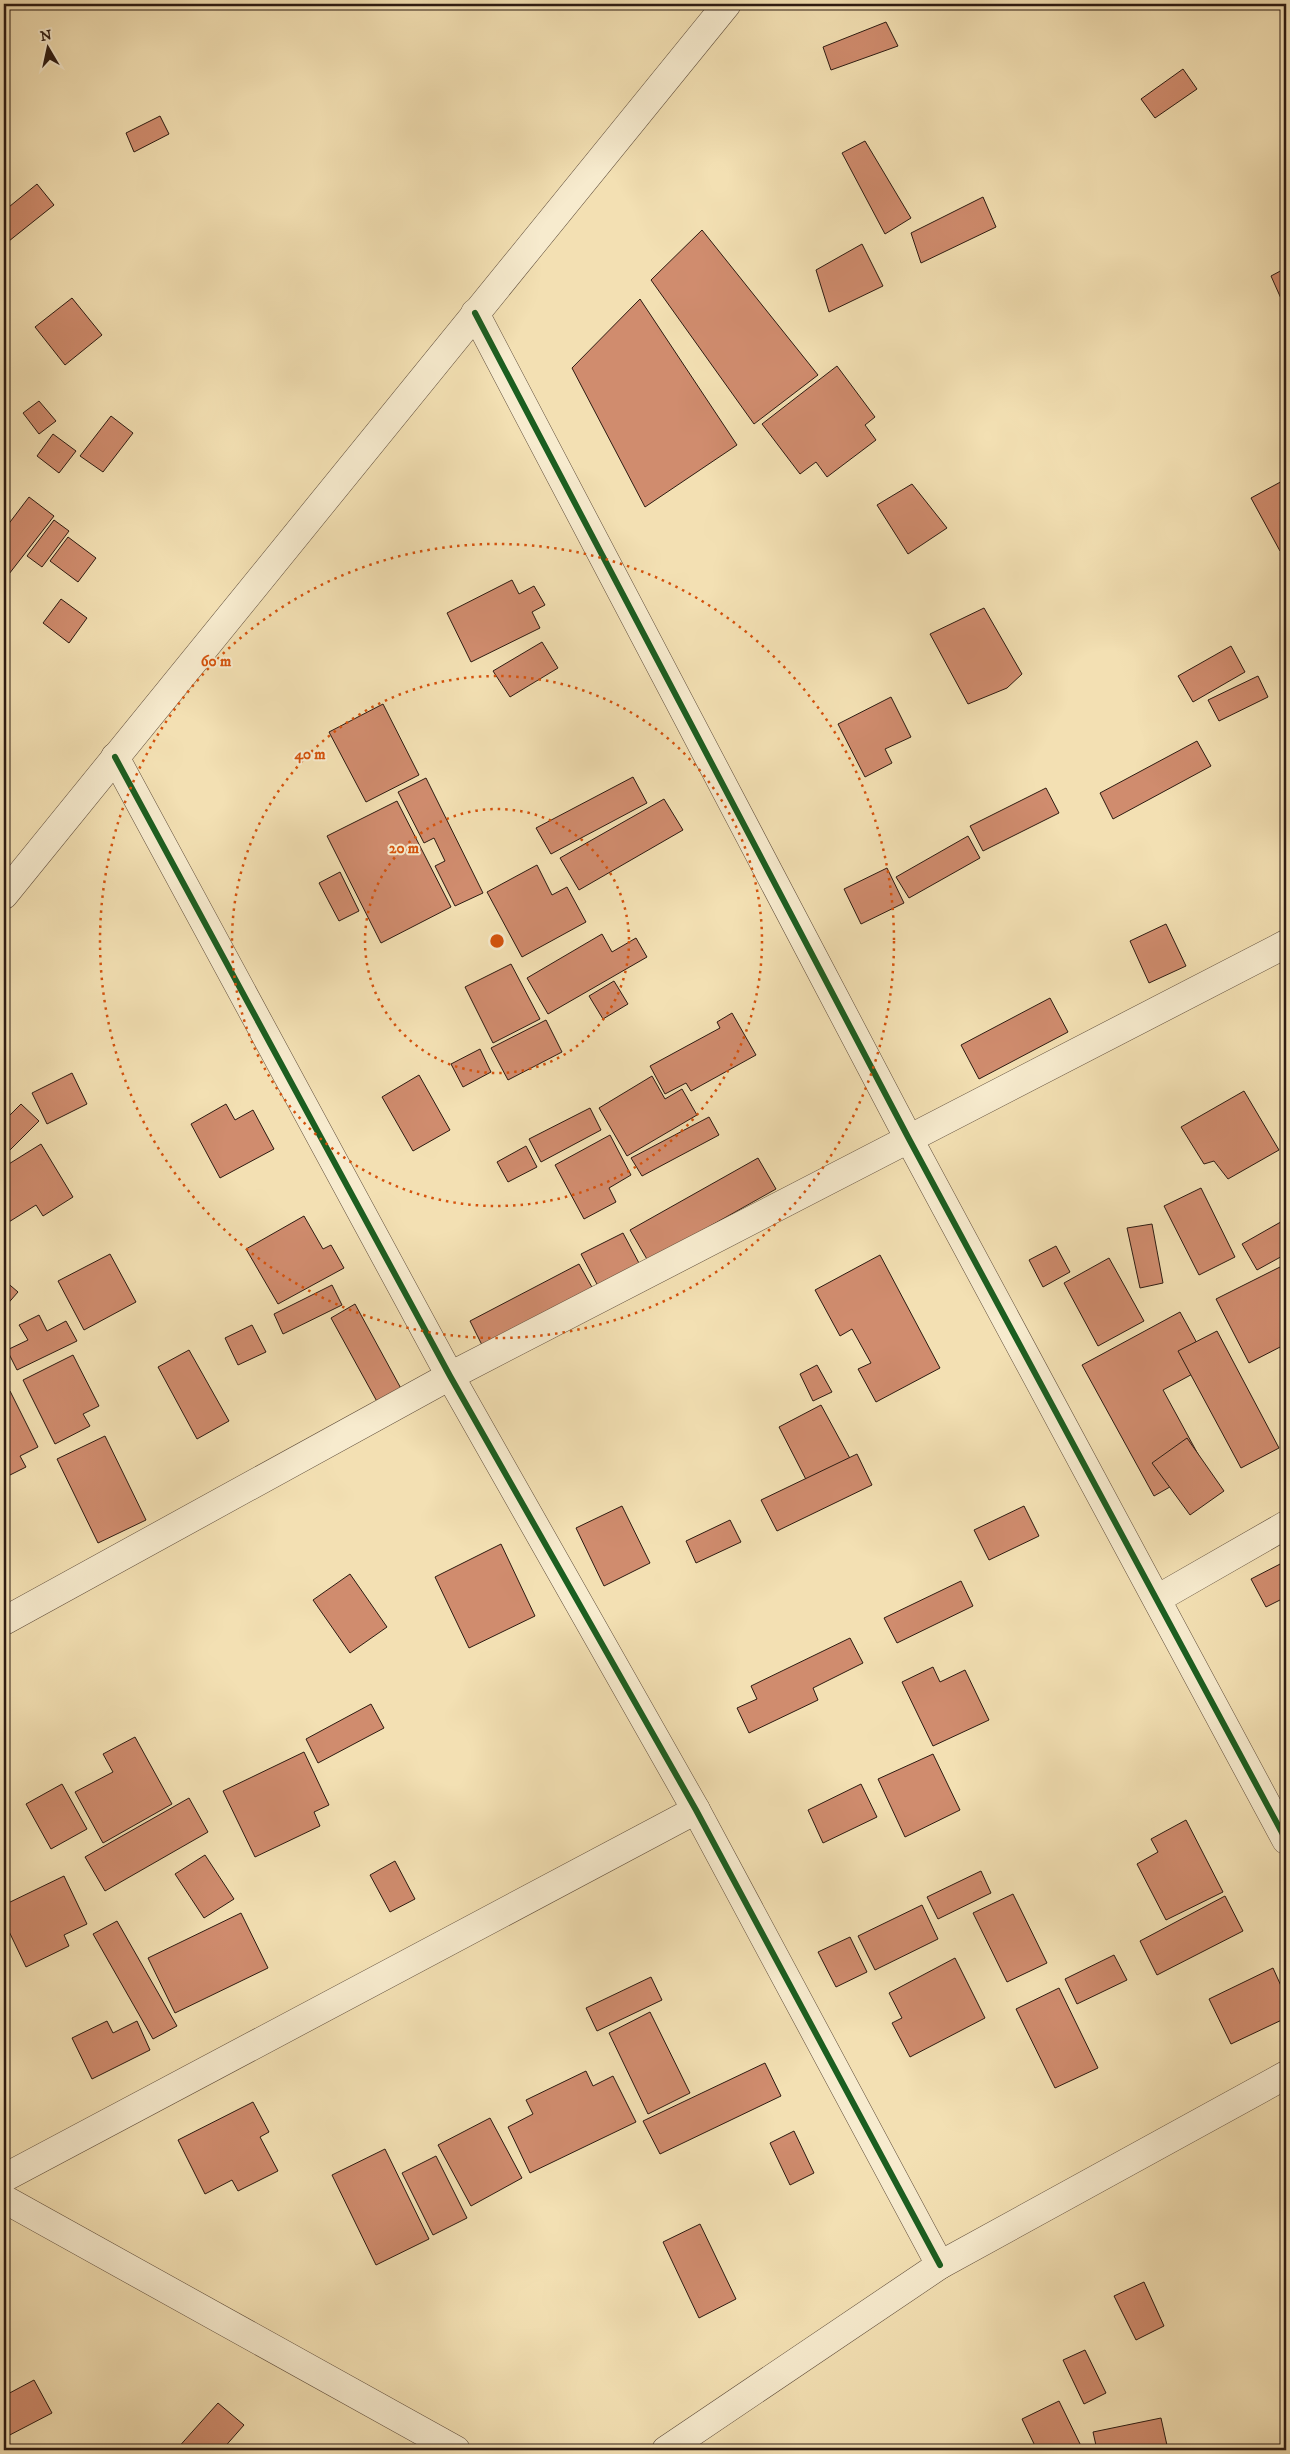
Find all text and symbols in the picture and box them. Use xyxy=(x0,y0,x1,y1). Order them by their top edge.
north arrow xyxy=(22,22,72,72)
text: N xyxy=(39,26,54,46)
text: 60 m xyxy=(201,652,232,671)
text: 40 m xyxy=(293,745,326,764)
text: 20 m xyxy=(389,839,420,858)
centre of rings xyxy=(488,932,506,950)

